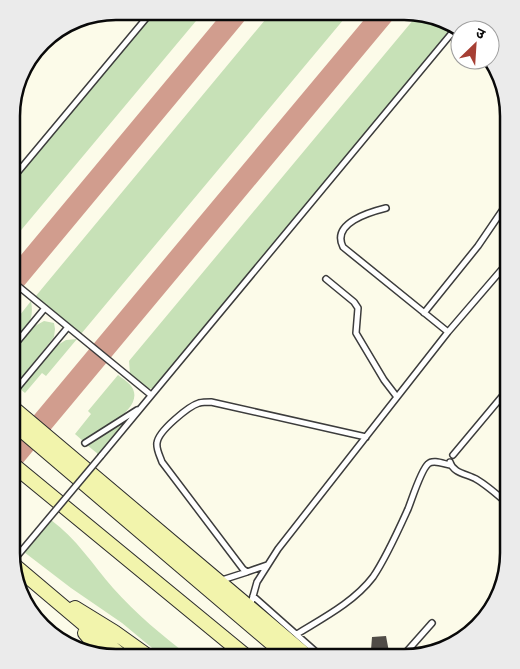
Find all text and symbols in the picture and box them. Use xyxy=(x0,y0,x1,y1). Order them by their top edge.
north arrow xyxy=(450,20,500,70)
text: उ xyxy=(473,24,488,43)

